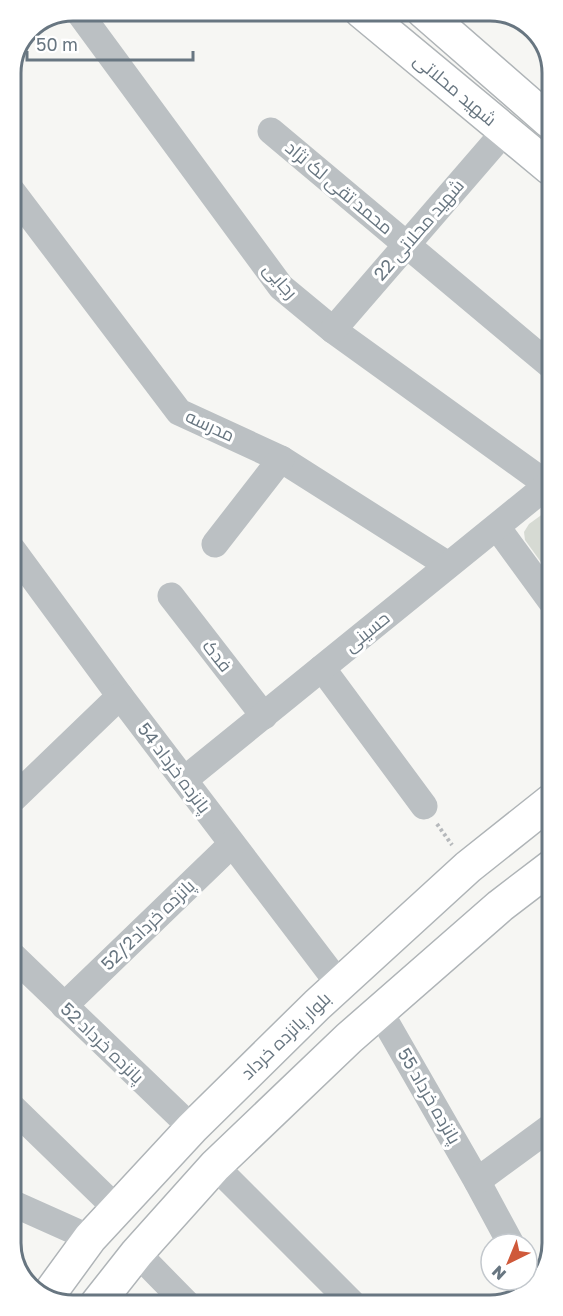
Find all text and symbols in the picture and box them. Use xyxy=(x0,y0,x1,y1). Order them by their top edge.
scale bar xyxy=(27,24,194,62)
text: 50 m xyxy=(36,33,78,55)
street label: شهید محلاتی xyxy=(409,48,502,131)
street label: محمد تقی لک نژاد xyxy=(281,136,398,239)
street label: شهید محلاتی 22 xyxy=(368,174,469,285)
street label: رجایی xyxy=(258,258,303,304)
street label: مدرسه xyxy=(182,404,238,447)
street label: حسینی xyxy=(339,606,394,657)
street label: فدک xyxy=(198,635,237,676)
street label: پانزده خرداد 54 xyxy=(132,718,216,818)
street label: پانزده خرداد52/2 xyxy=(96,874,200,976)
street label: بلوار پانزده خرداد xyxy=(236,987,336,1085)
street label: پانزده خرداد 52 xyxy=(55,997,149,1089)
street label: پانزده خرداد 55 xyxy=(392,1044,466,1149)
north arrow xyxy=(479,1232,539,1292)
text: N xyxy=(487,1262,510,1284)

